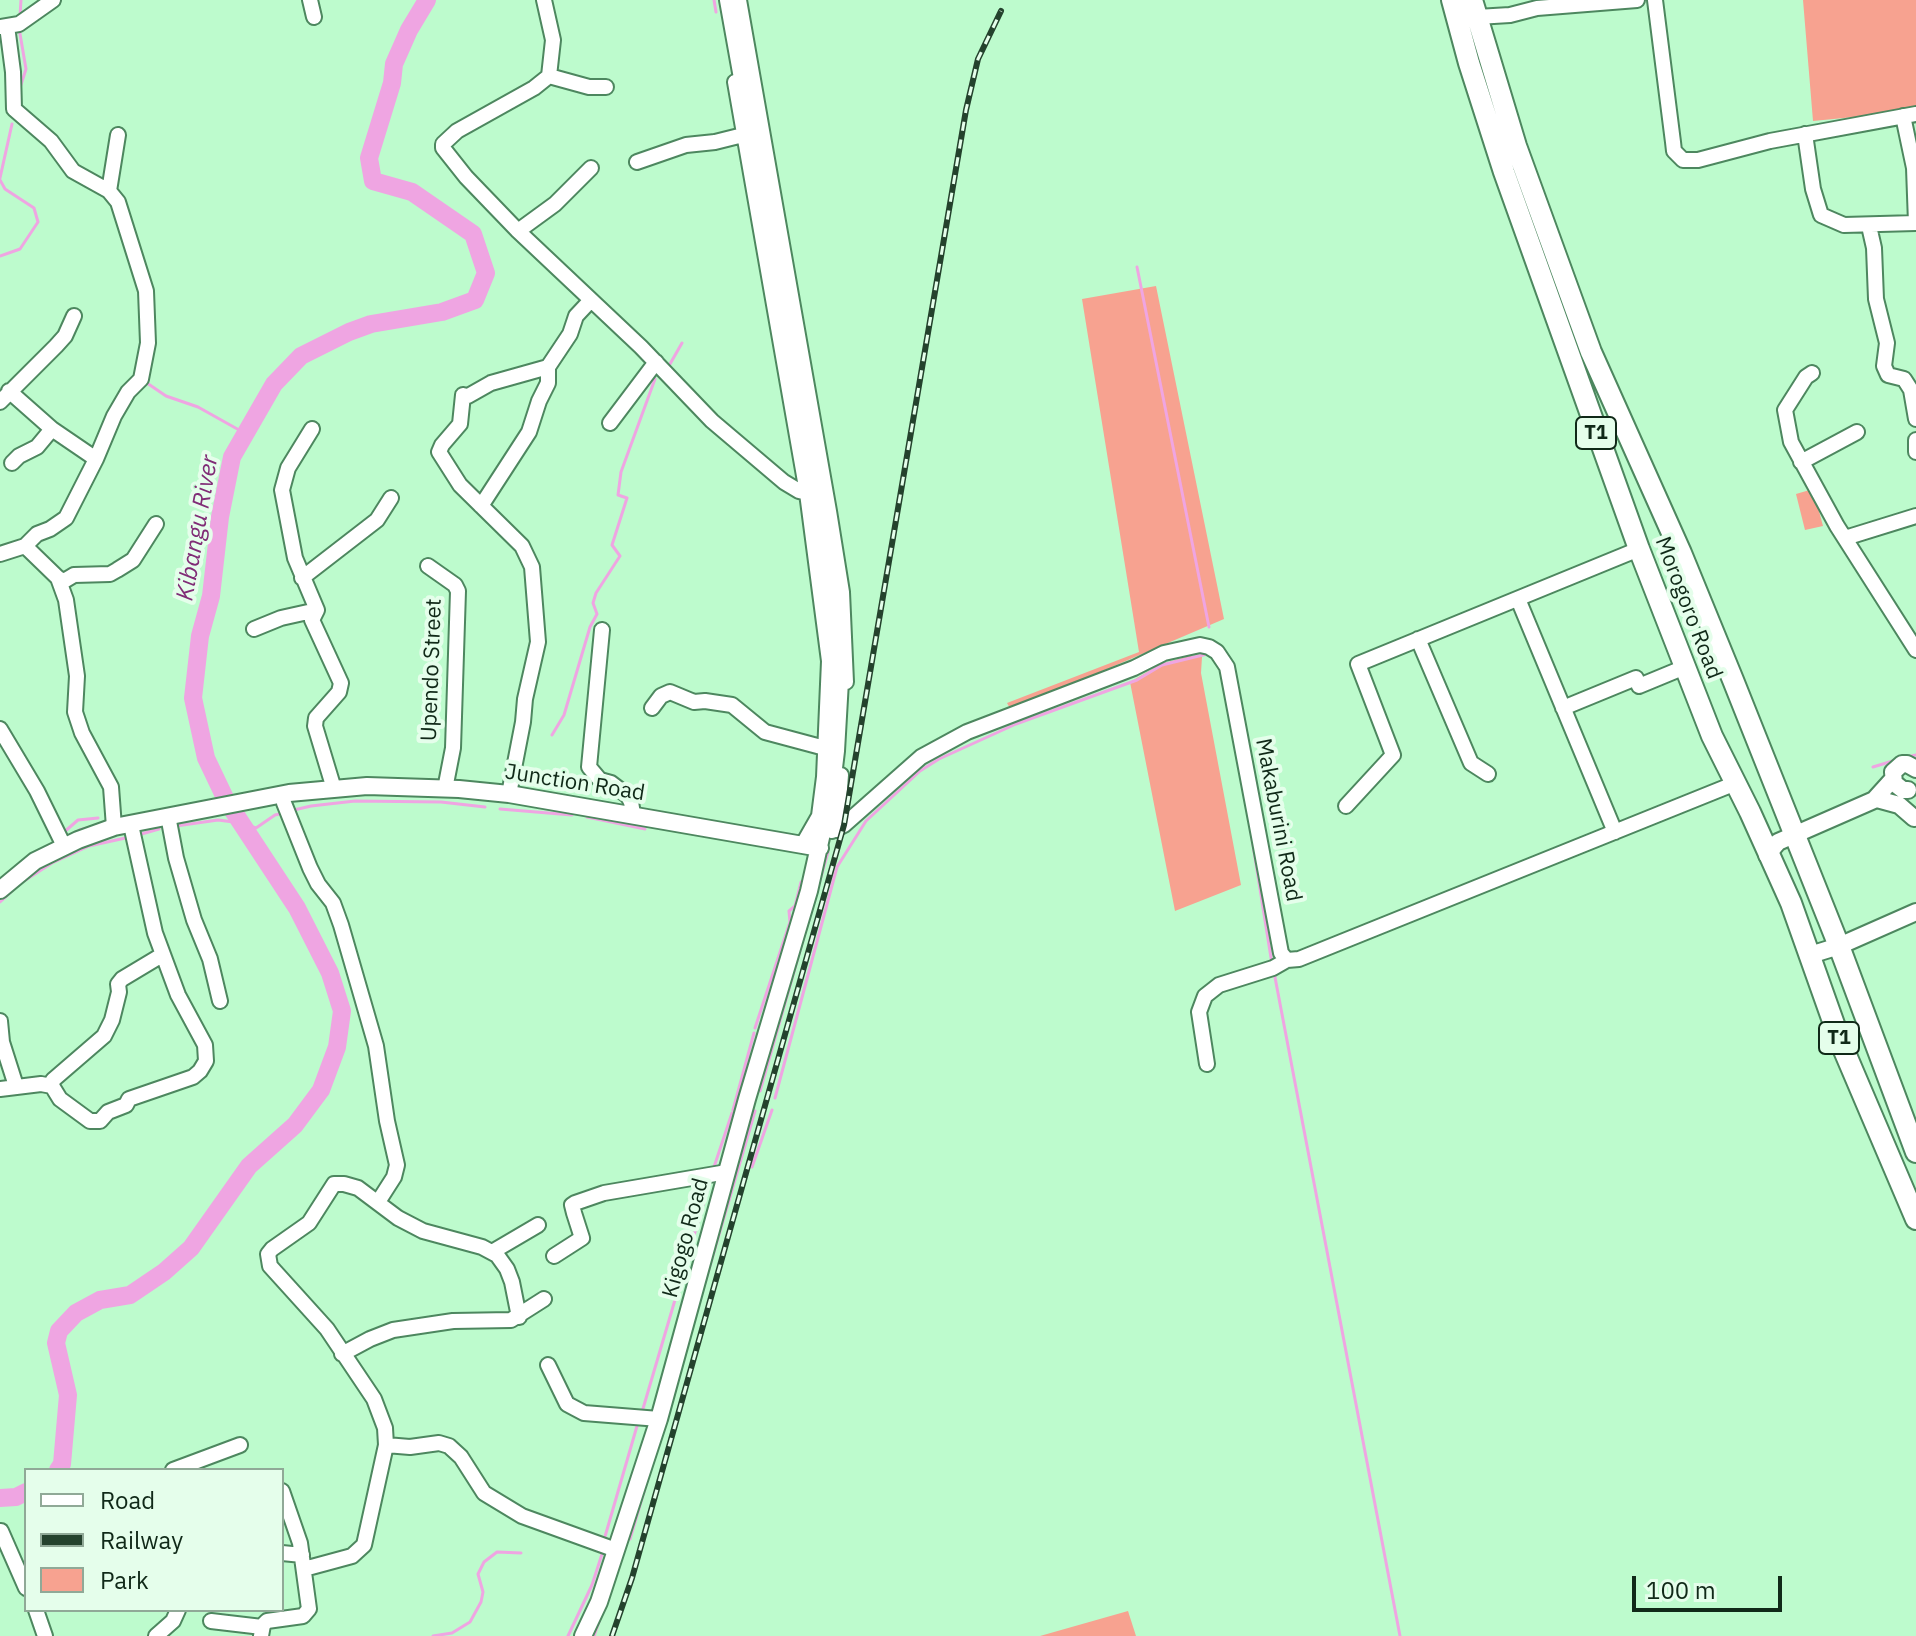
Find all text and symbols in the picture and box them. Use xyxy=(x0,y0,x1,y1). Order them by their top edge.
road number: T1 xyxy=(1576,417,1616,449)
water label: Kibangu River xyxy=(171,453,225,603)
street label: Morogoro Road xyxy=(1649,533,1727,683)
street label: Upendo Street xyxy=(416,598,448,742)
street label: Makaburini Road xyxy=(1249,736,1307,904)
street label: Junction Road xyxy=(503,759,647,807)
road number: T1 xyxy=(1819,1022,1859,1054)
street label: Kigogo Road xyxy=(657,1175,715,1301)
legend xyxy=(24,1468,284,1612)
text: Road xyxy=(100,1484,155,1516)
text: Railway xyxy=(100,1524,183,1556)
scale bar xyxy=(1636,1560,1786,1610)
text: Park xyxy=(100,1564,149,1596)
text: 100 m xyxy=(1646,1574,1716,1606)

